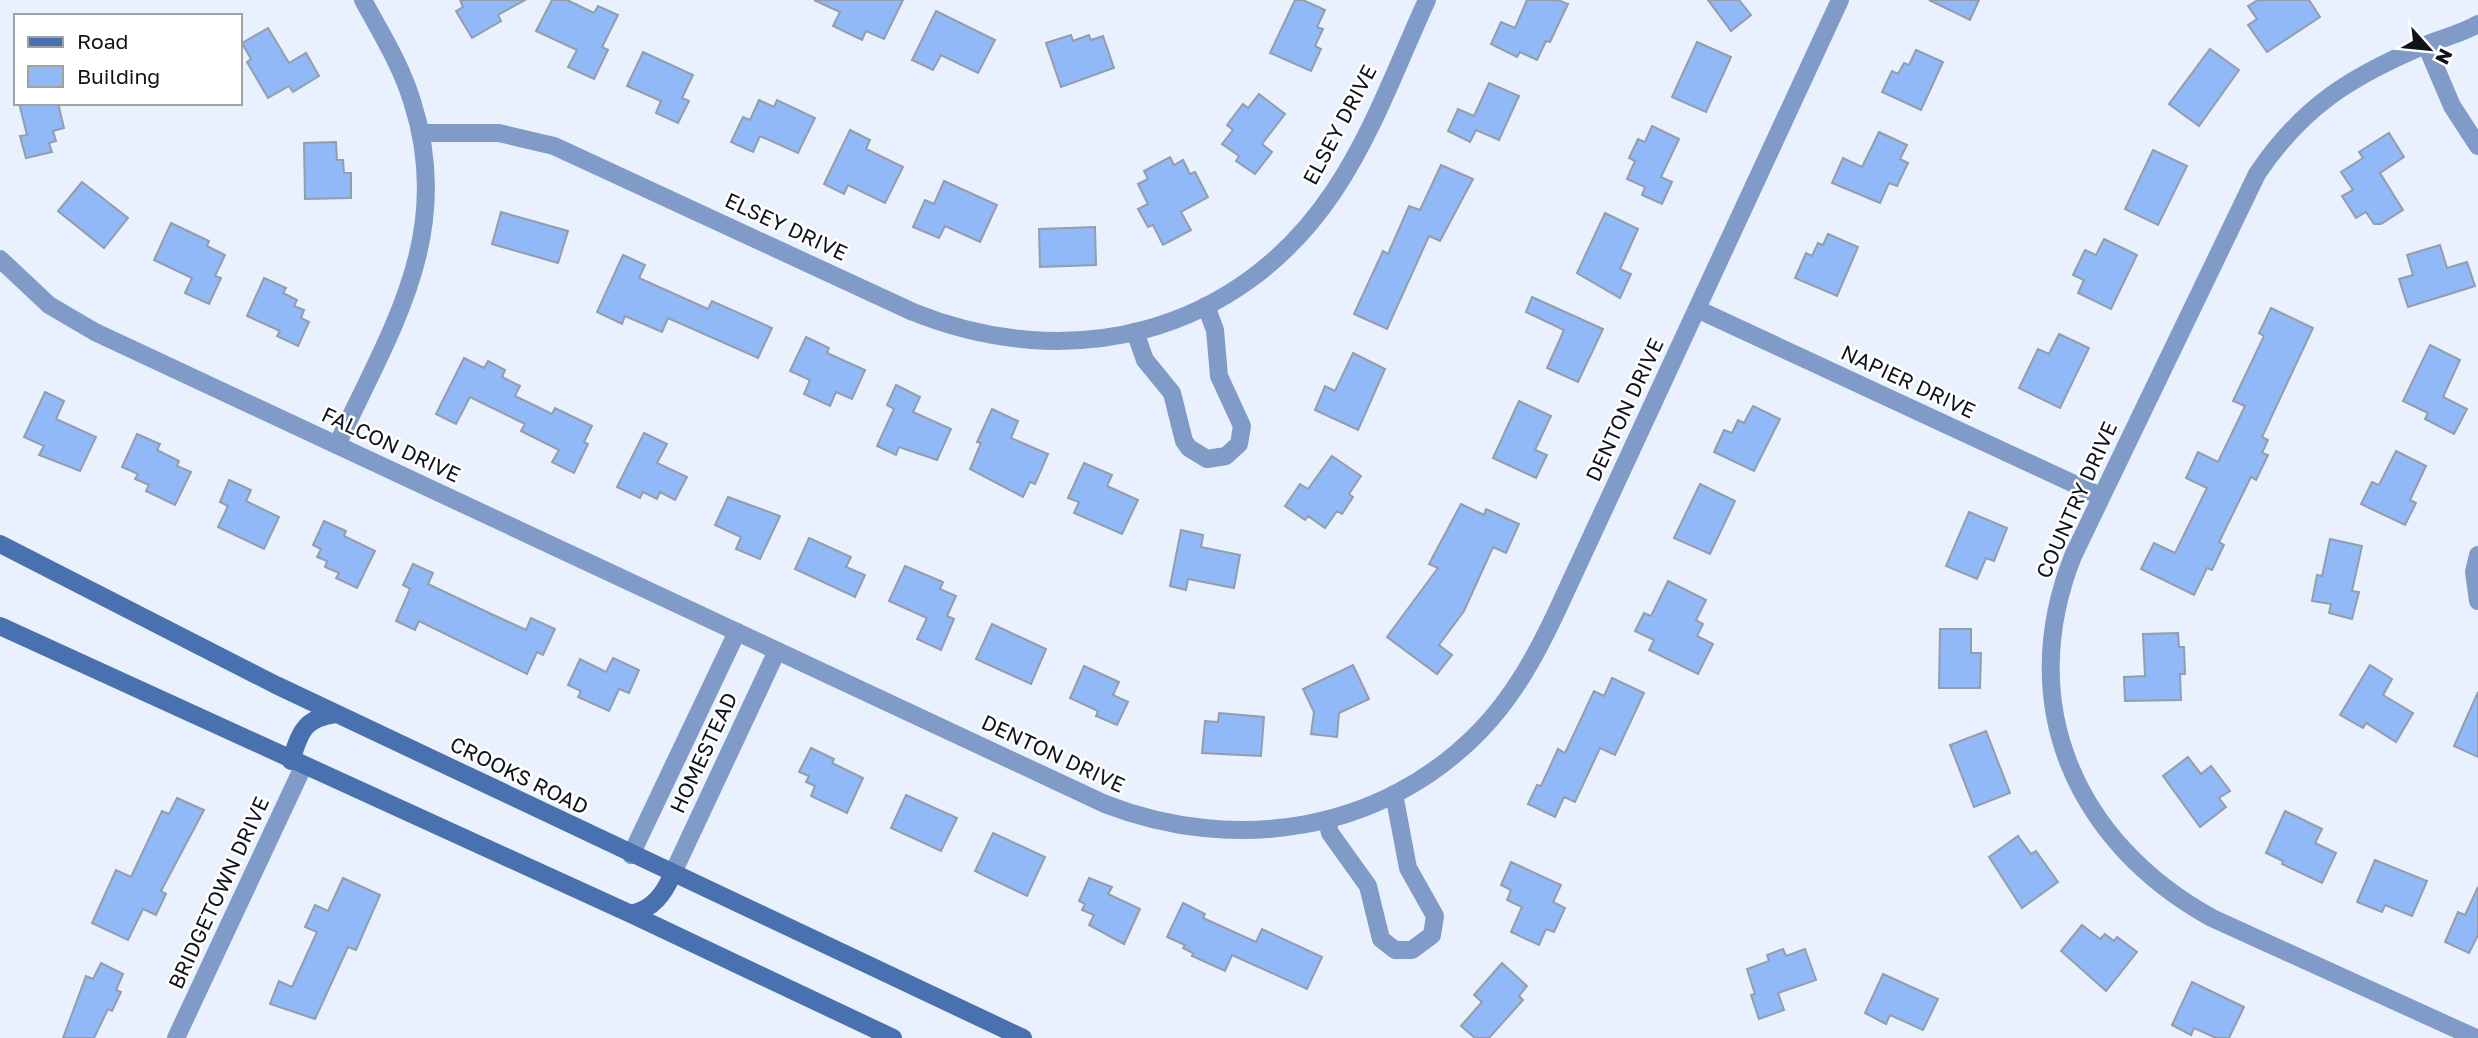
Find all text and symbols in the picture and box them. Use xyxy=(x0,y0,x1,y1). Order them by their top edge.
legend xyxy=(14,14,242,105)
north arrow xyxy=(2394,14,2464,84)
text: Road xyxy=(77,28,128,54)
text: N xyxy=(2431,45,2458,69)
street label: ELSEY DRIVE xyxy=(1297,60,1382,189)
text: Building xyxy=(77,63,160,89)
street label: ELSEY DRIVE xyxy=(721,186,852,266)
street label: DENTON DRIVE xyxy=(1579,334,1669,485)
street label: NAPIER DRIVE xyxy=(1837,339,1980,424)
street label: FALCON DRIVE xyxy=(318,401,465,488)
street label: COUNTRY DRIVE xyxy=(2030,417,2122,582)
street label: HOMESTEAD xyxy=(664,688,742,817)
street label: DENTON DRIVE xyxy=(978,708,1129,798)
street label: CROOKS ROAD xyxy=(446,730,593,820)
street label: BRIDGETOWN DRIVE xyxy=(162,792,274,993)

